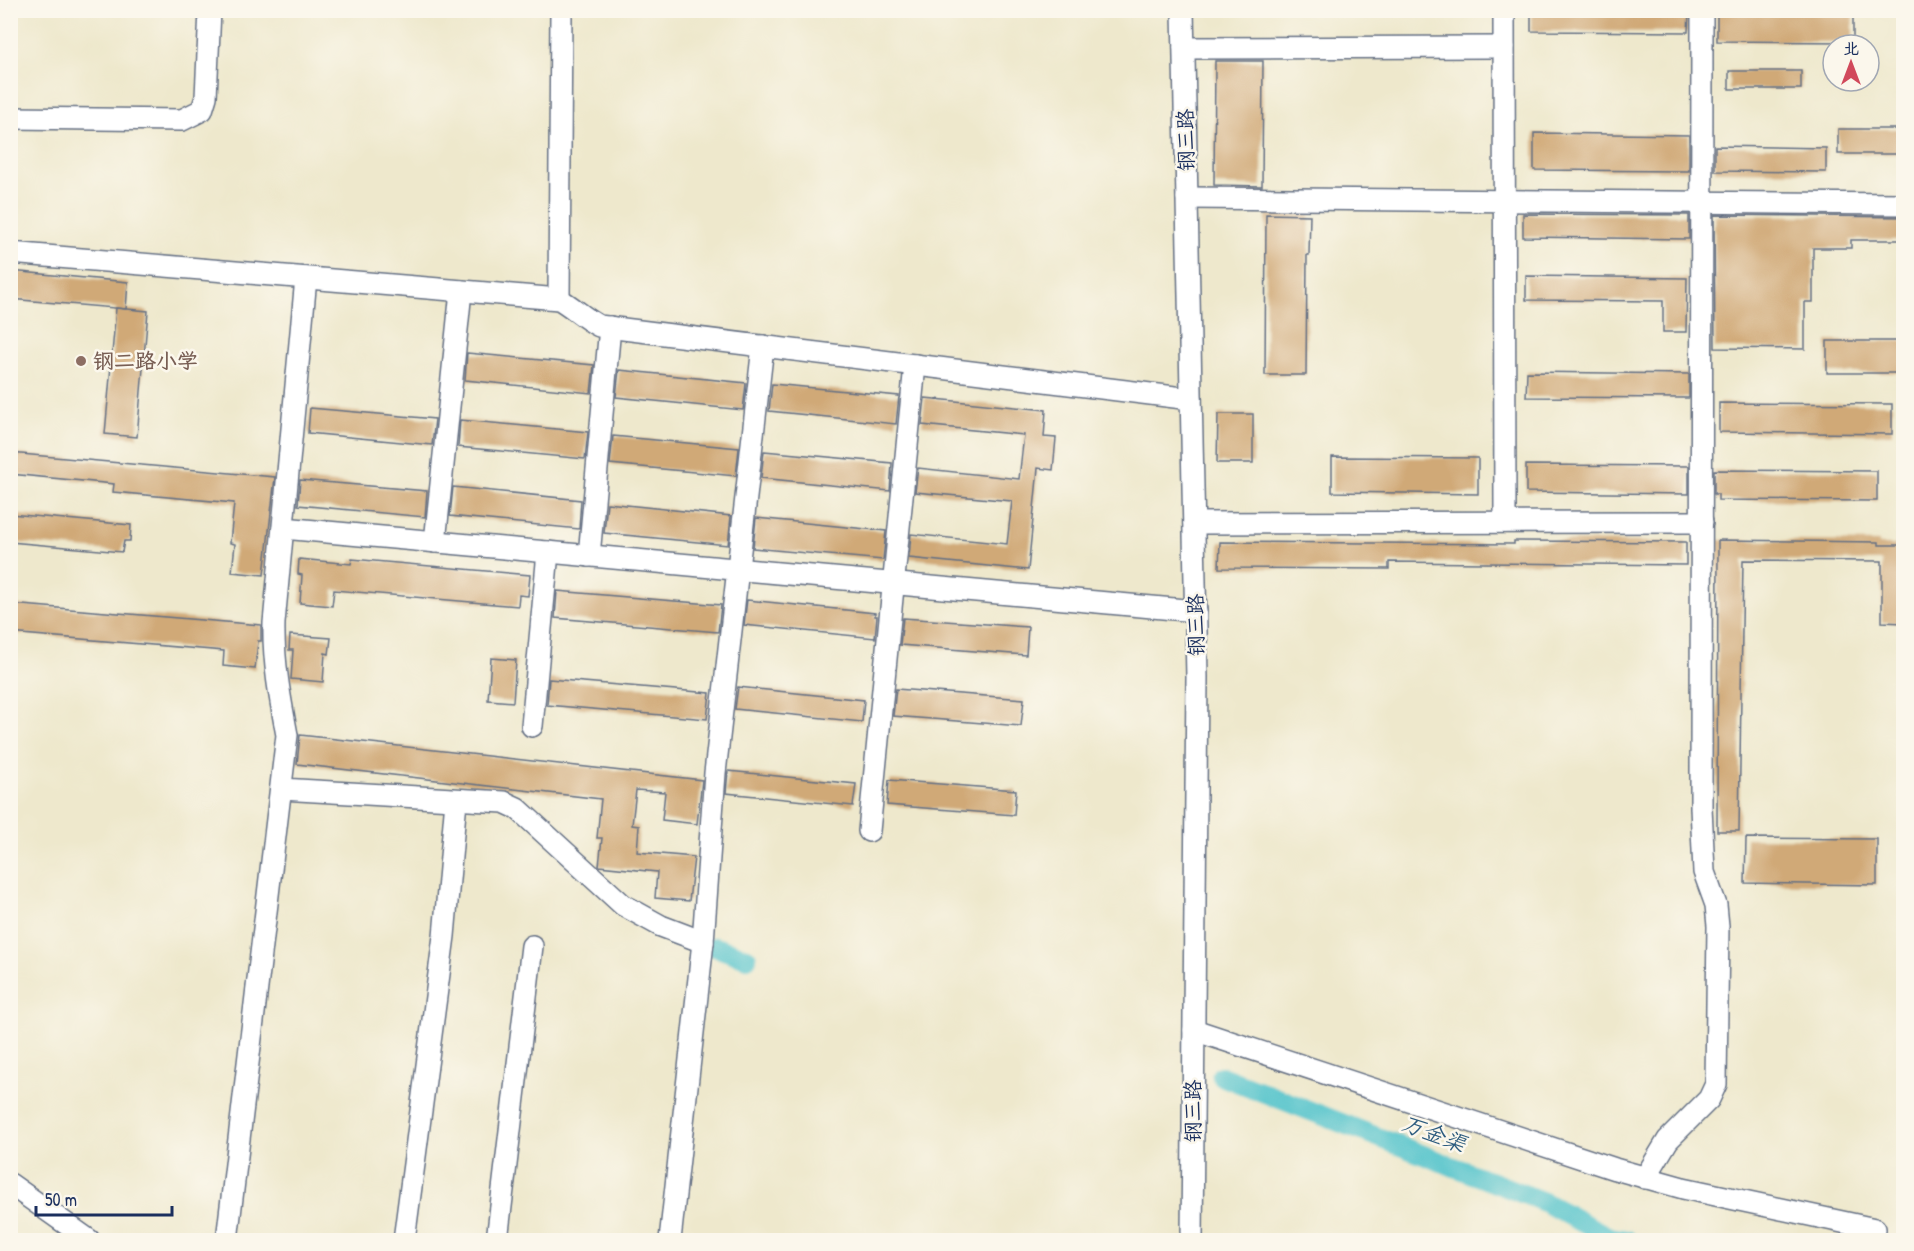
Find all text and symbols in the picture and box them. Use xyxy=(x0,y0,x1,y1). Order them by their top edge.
north arrow xyxy=(1821,33,1881,93)
text: 北 xyxy=(1843,37,1859,59)
street label: 钢三路 xyxy=(1170,108,1201,172)
place label: 钢二路小学 xyxy=(93,346,198,375)
marker: 钢二路小学 xyxy=(74,354,88,368)
street label: 钢三路 xyxy=(1180,593,1211,657)
street label: 钢三路 xyxy=(1178,1080,1207,1143)
water label: 万金渠 xyxy=(1398,1107,1472,1160)
scale bar xyxy=(36,1179,172,1217)
text: 50 m xyxy=(45,1187,77,1212)

